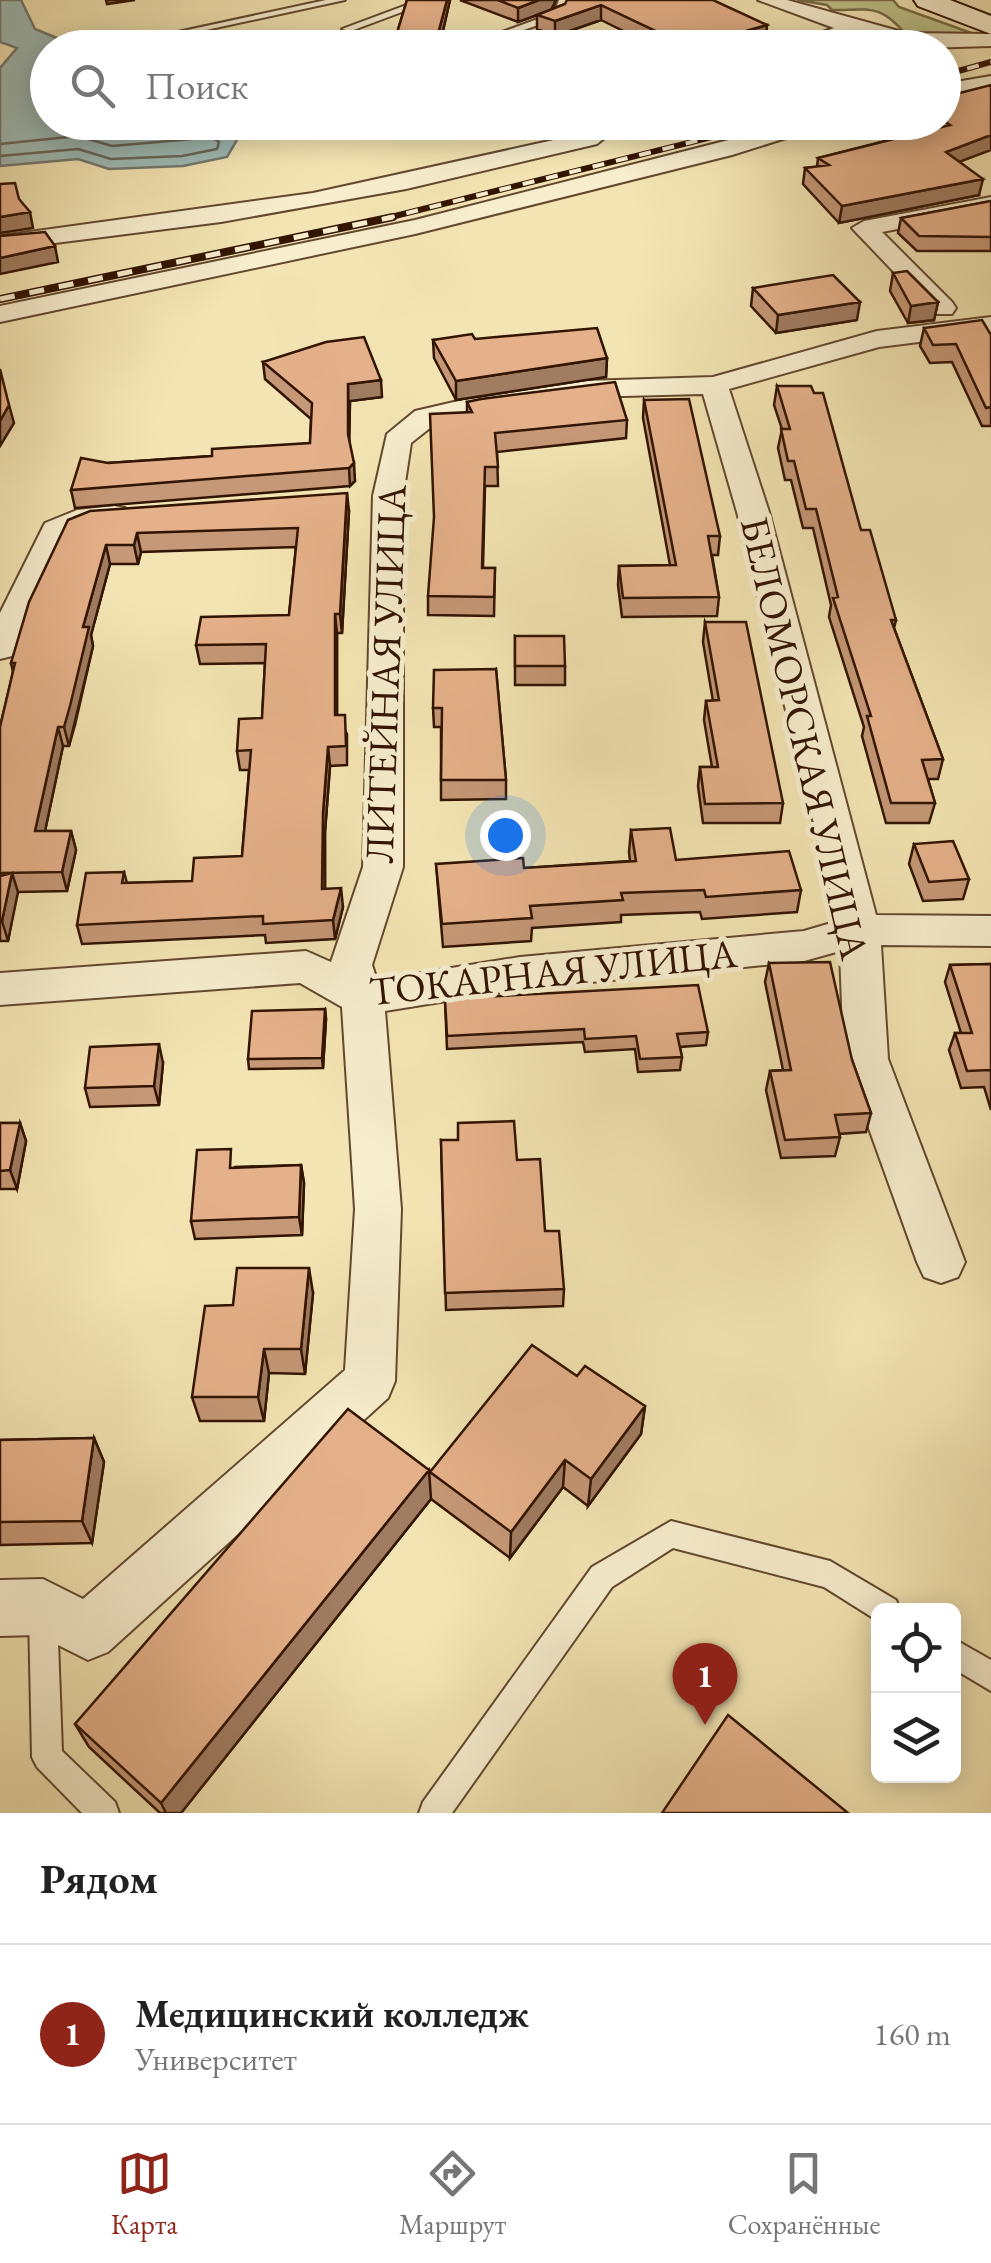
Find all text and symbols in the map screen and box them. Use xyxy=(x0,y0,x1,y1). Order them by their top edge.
search box xyxy=(30,30,961,140)
icon: search xyxy=(65,58,120,113)
text: Поиск xyxy=(145,61,248,110)
street label: ЛИТЕЙНАЯ УЛИЦА xyxy=(352,483,418,864)
street label: БЕЛОМОРСКАЯ УЛИЦА xyxy=(729,511,881,965)
your location xyxy=(480,810,531,861)
street label: ТОКАРНАЯ УЛИЦА xyxy=(366,927,740,1017)
map controls xyxy=(871,1603,961,1783)
button: locate xyxy=(871,1603,961,1693)
pin: 1 xyxy=(672,1642,738,1725)
button: layers xyxy=(871,1693,961,1783)
text: Рядом xyxy=(40,1851,158,1906)
text: Медицинский колледж xyxy=(135,1989,529,2038)
text: 1 xyxy=(64,2013,81,2055)
text: 160 m xyxy=(874,2013,951,2055)
text: Университет xyxy=(135,2038,297,2080)
tab: Карта xyxy=(111,2146,178,2242)
tab: Маршрут xyxy=(399,2146,506,2242)
tab: Сохранённые xyxy=(728,2146,880,2242)

